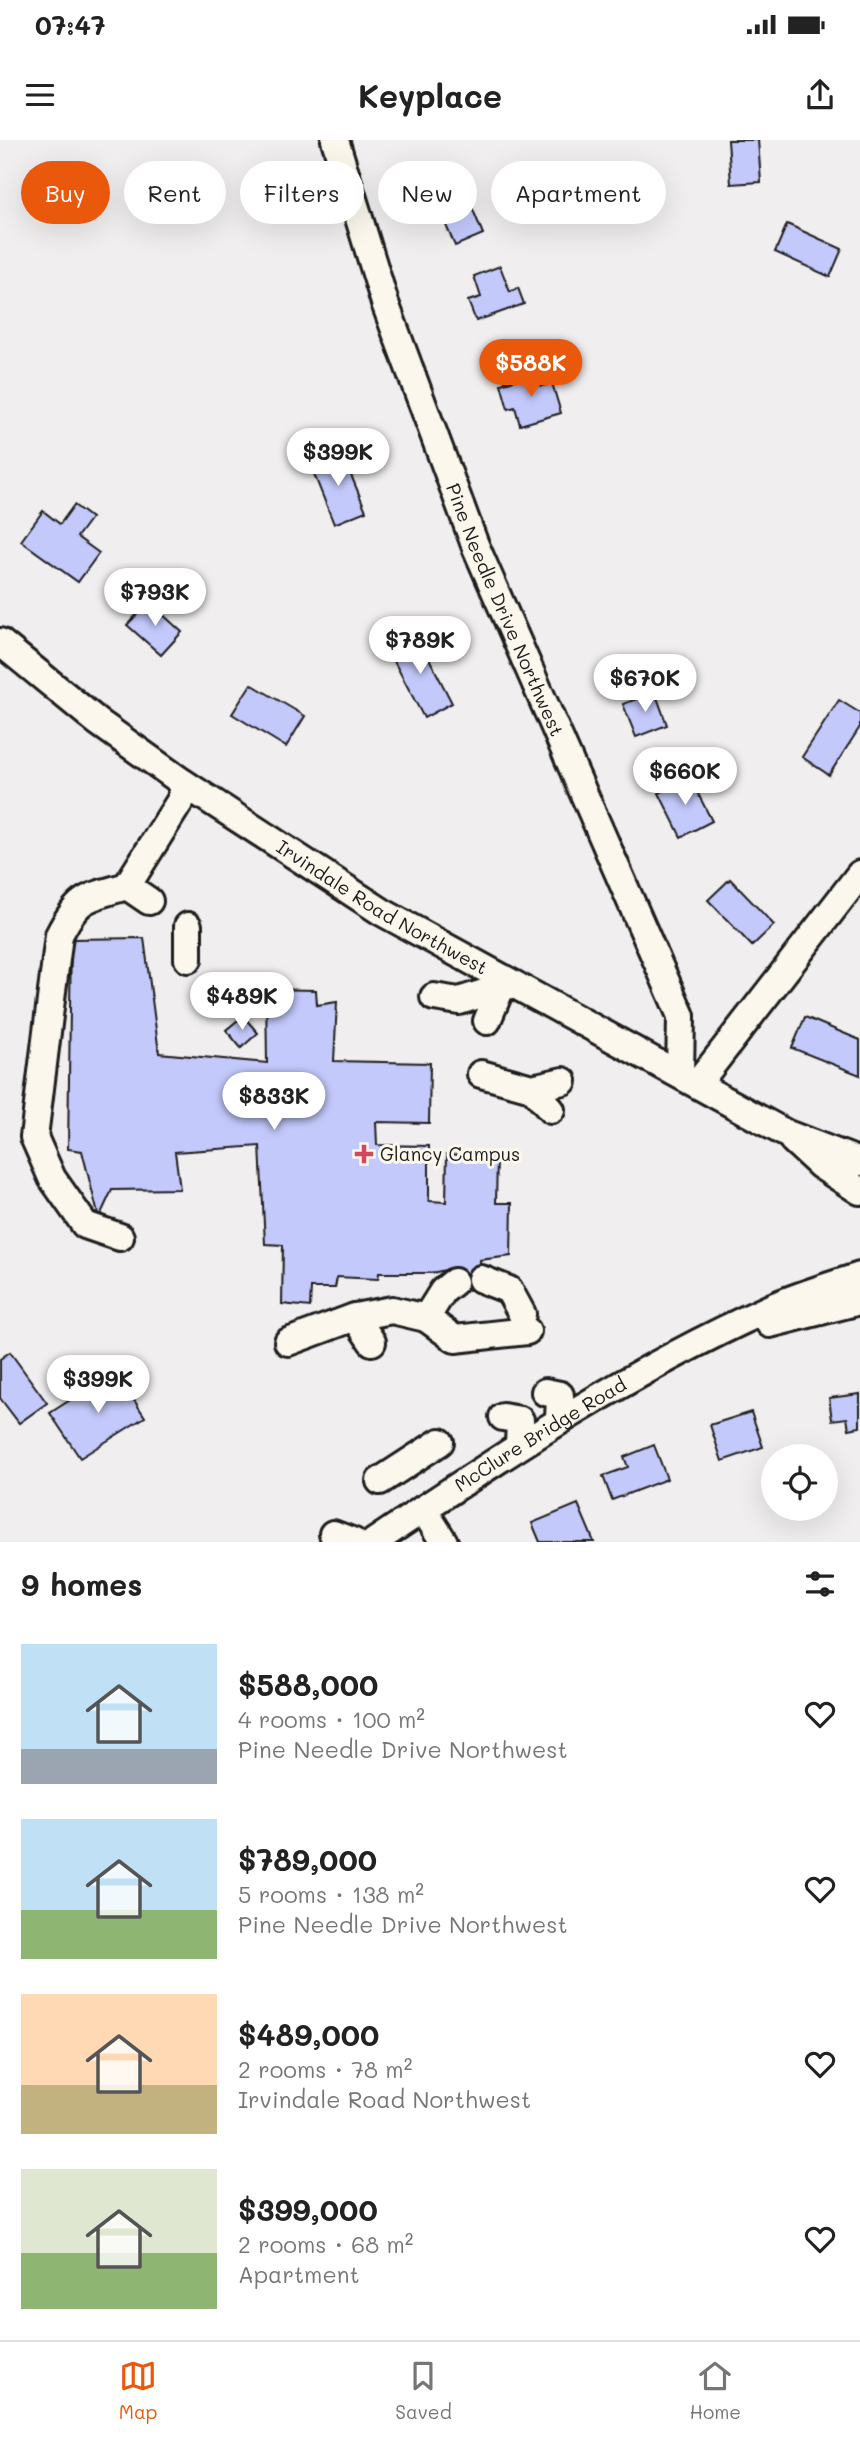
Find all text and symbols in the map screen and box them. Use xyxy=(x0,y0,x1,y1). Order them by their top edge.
text: 07:47 xyxy=(35,8,105,42)
text: Keyplace xyxy=(358,74,502,116)
icon: menu xyxy=(21,76,59,114)
icon: share xyxy=(801,76,839,114)
chip: Buy xyxy=(21,161,110,224)
chip: Rent xyxy=(124,161,226,224)
chip: Filters xyxy=(240,161,364,224)
chip: New xyxy=(378,161,477,224)
chip: Apartment xyxy=(491,161,666,224)
pin: $588K xyxy=(482,340,580,399)
text: $588K xyxy=(495,347,567,377)
pin: $399K xyxy=(289,428,387,488)
text: $399K xyxy=(303,436,373,466)
street label: Pine Needle Drive Northwest xyxy=(441,480,570,740)
pin: $793K xyxy=(106,568,204,628)
text: $793K xyxy=(120,576,190,606)
pin: $789K xyxy=(371,616,469,676)
text: $789K xyxy=(385,624,455,654)
pin: $670K xyxy=(596,654,694,714)
text: $670K xyxy=(610,662,680,692)
pin: $660K xyxy=(636,748,734,807)
text: $660K xyxy=(649,755,721,785)
street label: Irvindale Road Northwest xyxy=(272,834,493,980)
pin: $489K xyxy=(193,972,291,1032)
text: $489K xyxy=(206,980,278,1010)
pin: $833K xyxy=(225,1072,323,1132)
text: $833K xyxy=(238,1080,310,1110)
place label: Glancy Campus xyxy=(380,1141,520,1166)
marker: Glancy Campus xyxy=(354,1144,374,1164)
pin: $399K xyxy=(49,1356,147,1415)
text: $399K xyxy=(63,1363,133,1393)
street label: McClure Bridge Road xyxy=(449,1371,630,1497)
map controls xyxy=(761,1444,838,1521)
button: locate xyxy=(761,1444,838,1521)
text: 9 homes xyxy=(21,1564,142,1604)
icon: filters xyxy=(801,1565,839,1603)
text: $588,000 xyxy=(238,1664,378,1704)
icon: home xyxy=(77,1672,161,1756)
icon: heart xyxy=(801,1695,839,1733)
text: 4 rooms · 100 m² xyxy=(238,1704,425,1734)
text: Pine Needle Drive Northwest xyxy=(238,1734,568,1764)
text: $789,000 xyxy=(238,1839,377,1879)
icon: home xyxy=(77,1847,161,1931)
icon: heart xyxy=(801,1870,839,1908)
text: 5 rooms · 138 m² xyxy=(238,1879,424,1909)
text: Pine Needle Drive Northwest xyxy=(238,1909,568,1939)
text: $489,000 xyxy=(238,2014,379,2054)
icon: home xyxy=(77,2022,161,2106)
icon: heart xyxy=(801,2045,839,2083)
text: 2 rooms · 78 m² xyxy=(238,2054,412,2084)
text: Irvindale Road Northwest xyxy=(238,2084,531,2114)
text: $399,000 xyxy=(238,2189,378,2229)
icon: home xyxy=(77,2197,161,2281)
icon: heart xyxy=(801,2220,839,2258)
text: 2 rooms · 68 m² xyxy=(238,2229,413,2259)
text: Apartment xyxy=(238,2259,360,2289)
tab: Map xyxy=(119,2357,158,2424)
tab: Saved xyxy=(395,2357,452,2424)
tab: Home xyxy=(689,2357,741,2424)

